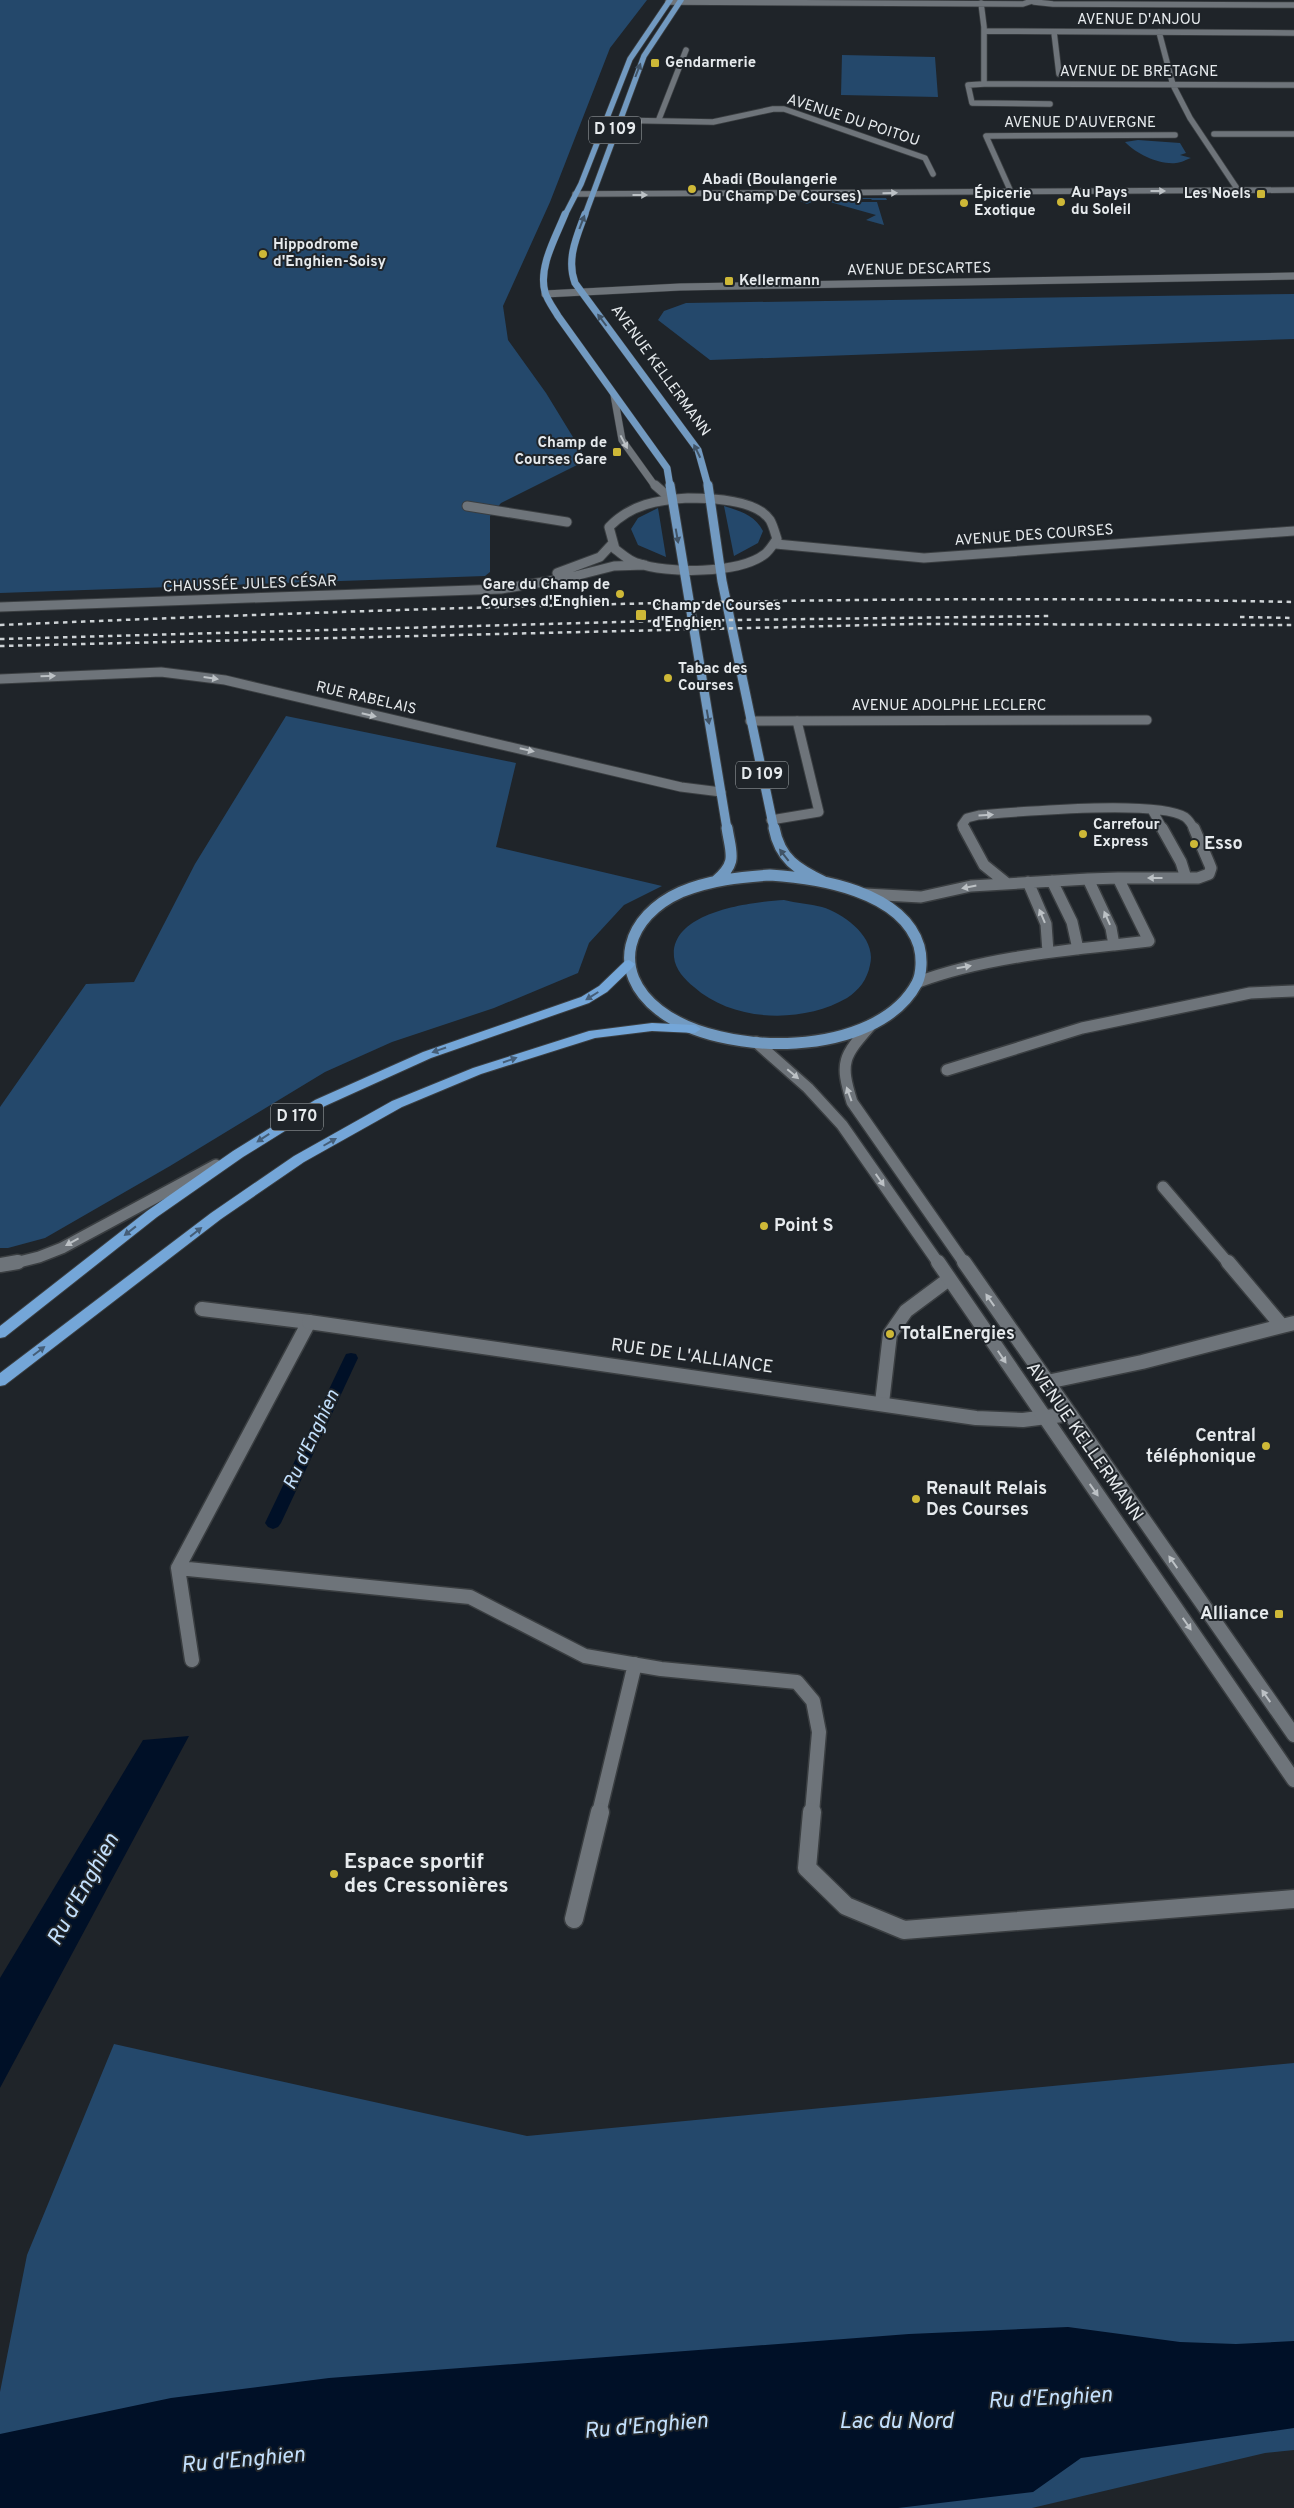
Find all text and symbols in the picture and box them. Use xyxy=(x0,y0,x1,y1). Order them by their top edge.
street label: AVENUE D'ANJOU xyxy=(1077,11,1201,30)
place label: Gendarmerie xyxy=(665,54,756,73)
marker: Gendarmerie xyxy=(649,57,661,69)
one-way arrow xyxy=(635,62,642,77)
street label: AVENUE DE BRETAGNE xyxy=(1060,63,1218,82)
street label: AVENUE DU POITOU xyxy=(784,91,922,151)
street label: AVENUE D'AUVERGNE xyxy=(1004,114,1156,133)
road number: D 109 xyxy=(589,116,641,144)
place label: Abadi (Boulangerie Du Champ De Courses) xyxy=(702,171,862,207)
marker: Abadi (Boulangerie Du Champ De Courses) xyxy=(686,183,698,195)
place label: Épicerie Exotique xyxy=(974,184,1036,221)
place label: Au Pays du Soleil xyxy=(1071,184,1131,220)
place label: Les Noels xyxy=(1184,185,1251,204)
one-way arrow xyxy=(1150,187,1166,195)
marker: Les Noels xyxy=(1255,188,1267,200)
one-way arrow xyxy=(883,189,899,197)
one-way arrow xyxy=(633,191,649,199)
marker: Au Pays du Soleil xyxy=(1055,196,1067,208)
marker: Épicerie Exotique xyxy=(958,197,970,209)
one-way arrow xyxy=(578,214,586,229)
place label: Hippodrome d'Enghien-Soisy xyxy=(273,236,386,272)
marker: Hippodrome d'Enghien-Soisy xyxy=(257,248,269,260)
street label: AVENUE DESCARTES xyxy=(847,259,991,281)
place label: Kellermann xyxy=(739,272,820,291)
marker: Kellermann xyxy=(723,275,735,287)
street label: AVENUE KELLERMANN xyxy=(606,302,714,440)
one-way arrow xyxy=(597,313,607,327)
place label: Champ de Courses Gare xyxy=(514,434,607,470)
one-way arrow xyxy=(620,434,628,449)
one-way arrow xyxy=(693,444,701,458)
marker: Champ de Courses Gare xyxy=(611,446,623,458)
street label: AVENUE DES COURSES xyxy=(954,521,1114,551)
one-way arrow xyxy=(674,528,682,544)
street label: CHAUSSÉE JULES CÉSAR xyxy=(163,571,337,598)
place label: Gare du Champ de Courses d'Enghien xyxy=(481,576,610,612)
marker: Gare du Champ de Courses d'Enghien xyxy=(614,588,626,600)
place label: Champ de Courses d'Enghien xyxy=(652,597,781,633)
marker: Champ de Courses d'Enghien xyxy=(634,608,648,622)
place label: Tabac des Courses xyxy=(678,660,748,696)
one-way arrow xyxy=(41,671,57,679)
marker: Tabac des Courses xyxy=(662,672,674,684)
one-way arrow xyxy=(203,674,219,682)
street label: RUE RABELAIS xyxy=(314,678,418,720)
street label: AVENUE ADOLPHE LECLERC xyxy=(851,697,1047,716)
one-way arrow xyxy=(705,710,713,726)
one-way arrow xyxy=(361,711,376,719)
one-way arrow xyxy=(520,746,535,754)
road number: D 109 xyxy=(736,762,788,788)
one-way arrow xyxy=(978,811,994,819)
place label: Carrefour Express xyxy=(1093,816,1161,852)
marker: Carrefour Express xyxy=(1077,828,1089,840)
place label: Esso xyxy=(1204,833,1243,856)
marker: Esso xyxy=(1188,838,1200,850)
one-way arrow xyxy=(779,848,790,861)
one-way arrow xyxy=(1147,874,1163,882)
one-way arrow xyxy=(962,883,977,891)
one-way arrow xyxy=(1038,909,1046,923)
one-way arrow xyxy=(1102,911,1110,925)
one-way arrow xyxy=(957,963,972,971)
one-way arrow xyxy=(586,991,599,1000)
one-way arrow xyxy=(432,1047,447,1054)
one-way arrow xyxy=(502,1056,517,1063)
one-way arrow xyxy=(787,1068,800,1079)
one-way arrow xyxy=(845,1086,853,1101)
road number: D 170 xyxy=(271,1104,323,1130)
one-way arrow xyxy=(256,1133,270,1143)
one-way arrow xyxy=(324,1137,337,1146)
one-way arrow xyxy=(875,1173,885,1186)
place label: Point S xyxy=(774,1215,834,1238)
marker: Point S xyxy=(758,1220,770,1232)
one-way arrow xyxy=(124,1226,137,1237)
one-way arrow xyxy=(189,1227,203,1237)
one-way arrow xyxy=(65,1238,78,1247)
one-way arrow xyxy=(985,1293,995,1307)
place label: TotalEnergies xyxy=(900,1323,1015,1346)
marker: TotalEnergies xyxy=(884,1328,896,1340)
street label: RUE DE L'ALLIANCE xyxy=(609,1334,775,1380)
one-way arrow xyxy=(32,1346,45,1357)
one-way arrow xyxy=(997,1350,1007,1363)
street label: AVENUE KELLERMANN xyxy=(1020,1358,1148,1526)
water label: Ru d'Enghien xyxy=(278,1386,346,1494)
place label: Central téléphonique xyxy=(1146,1425,1256,1469)
marker: Central téléphonique xyxy=(1260,1440,1272,1452)
place label: Renault Relais Des Courses xyxy=(926,1478,1047,1522)
one-way arrow xyxy=(1089,1484,1099,1497)
marker: Renault Relais Des Courses xyxy=(910,1493,922,1505)
one-way arrow xyxy=(1168,1555,1178,1569)
place label: Alliance xyxy=(1200,1603,1269,1626)
marker: Alliance xyxy=(1273,1608,1285,1620)
one-way arrow xyxy=(1182,1617,1192,1631)
one-way arrow xyxy=(1261,1689,1271,1702)
water label: Ru d'Enghien xyxy=(42,1829,126,1951)
place label: Espace sportif des Cressonières xyxy=(344,1849,509,1900)
marker: Espace sportif des Cressonières xyxy=(328,1868,340,1880)
water label: Ru d'Enghien xyxy=(987,2382,1113,2416)
water label: Ru d'Enghien xyxy=(583,2408,709,2446)
water label: Lac du Nord xyxy=(839,2409,955,2436)
water label: Ru d'Enghien xyxy=(180,2442,306,2480)

